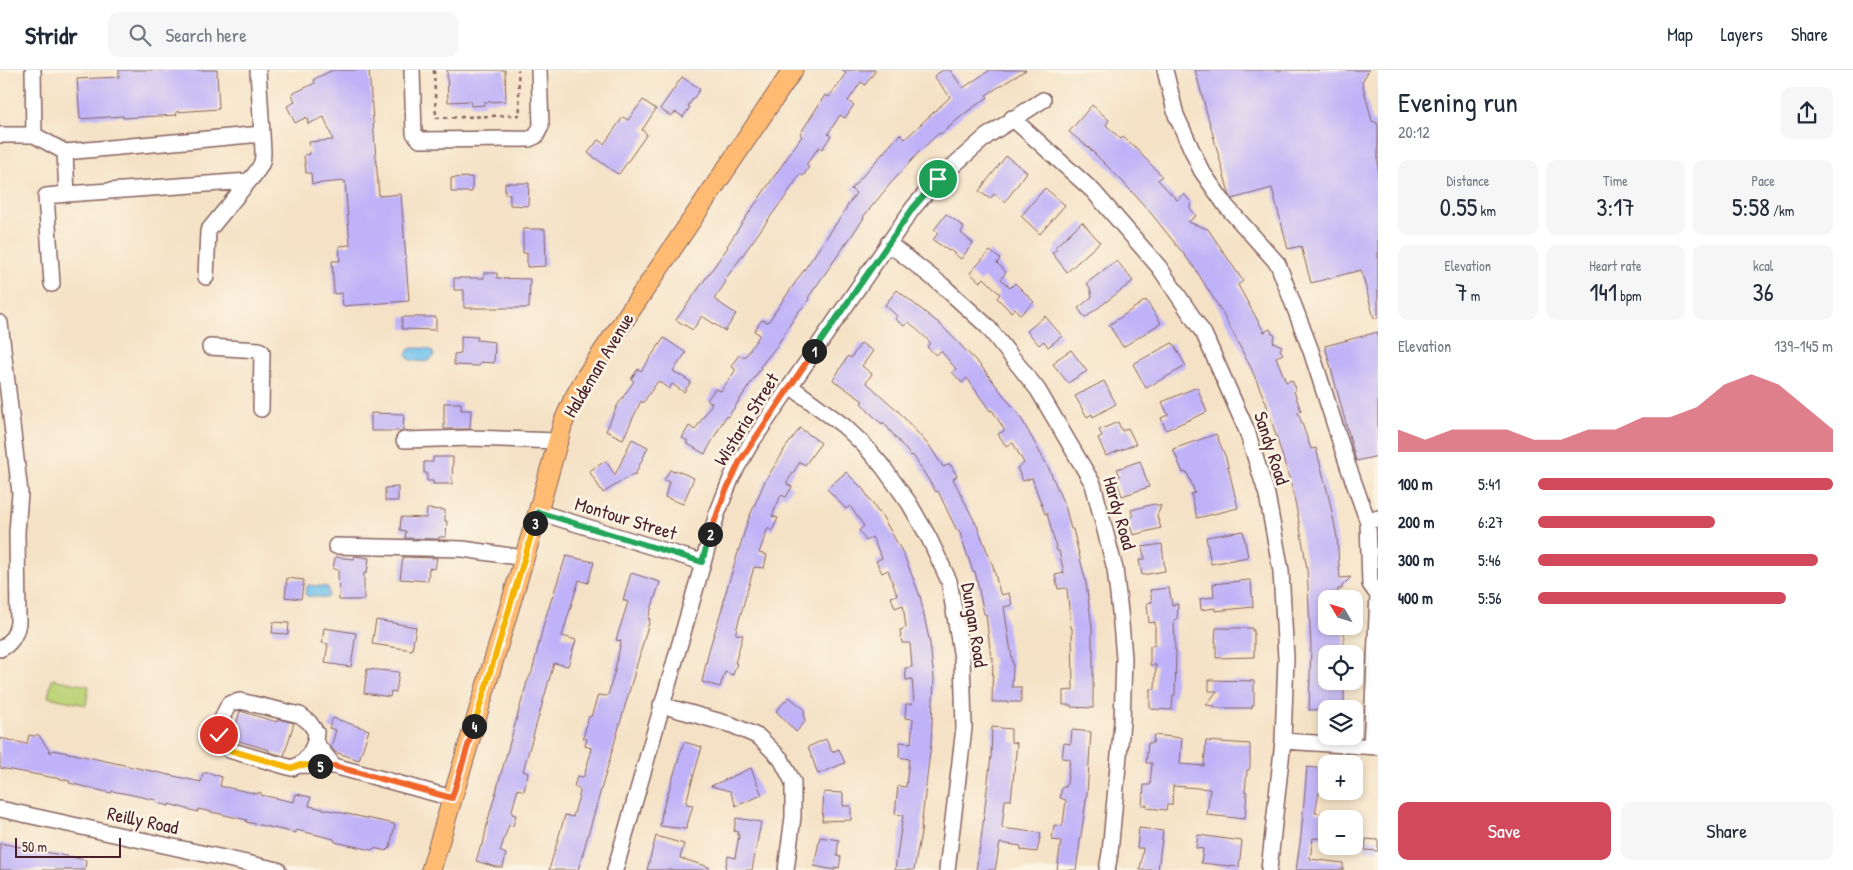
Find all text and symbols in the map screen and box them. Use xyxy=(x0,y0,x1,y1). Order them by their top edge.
search box xyxy=(108,12,458,57)
text: Stridr xyxy=(25,19,78,51)
icon: search xyxy=(126,21,154,49)
text: Search here xyxy=(166,22,247,48)
text: Map xyxy=(1667,22,1693,47)
text: Layers xyxy=(1721,22,1763,47)
text: Share xyxy=(1791,22,1828,47)
text: Evening run xyxy=(1398,83,1518,121)
button: share xyxy=(1781,87,1833,139)
text: 20:12 xyxy=(1398,121,1430,143)
pin xyxy=(917,158,959,200)
icon: arrive xyxy=(924,165,952,193)
text: Distance xyxy=(1446,171,1489,190)
text: Time xyxy=(1603,171,1628,190)
text: Pace xyxy=(1752,171,1775,190)
text: 0.55 xyxy=(1440,190,1477,224)
text: 3:17 xyxy=(1596,190,1635,224)
text: 5:58 xyxy=(1732,190,1770,224)
text: km xyxy=(1477,201,1496,220)
text: /km xyxy=(1770,201,1794,220)
text: Elevation xyxy=(1445,256,1491,275)
text: Heart rate xyxy=(1589,256,1642,275)
text: kcal xyxy=(1753,256,1773,275)
text: 7 xyxy=(1455,275,1468,309)
text: 141 xyxy=(1589,275,1617,309)
text: 36 xyxy=(1753,275,1774,309)
text: m xyxy=(1468,286,1480,305)
text: bpm xyxy=(1617,286,1642,305)
street label: Haldeman Avenue xyxy=(556,307,640,422)
text: Elevation xyxy=(1398,335,1451,357)
text: 139–145 m xyxy=(1774,335,1833,357)
pin: 1 xyxy=(802,338,826,364)
text: 1 xyxy=(812,342,817,361)
street label: Wistaria Street xyxy=(707,367,785,470)
street label: Sandy Road xyxy=(1248,408,1296,489)
text: 100 m xyxy=(1398,473,1433,495)
text: 5:41 xyxy=(1478,473,1500,495)
street label: Hardy Road xyxy=(1097,474,1143,553)
street label: Montour Street xyxy=(572,490,681,546)
pin: 3 xyxy=(522,510,548,536)
text: 200 m xyxy=(1398,511,1434,533)
text: 6:27 xyxy=(1478,511,1504,533)
text: 3 xyxy=(532,514,539,533)
pin: 2 xyxy=(698,522,722,546)
text: 2 xyxy=(707,525,714,544)
text: 300 m xyxy=(1398,549,1434,571)
text: 5:46 xyxy=(1478,549,1501,571)
street label: Dungan Road xyxy=(955,581,995,670)
text: 400 m xyxy=(1398,587,1433,609)
text: 5:56 xyxy=(1478,587,1502,609)
north arrow xyxy=(1318,590,1362,635)
map controls xyxy=(1318,590,1363,855)
button: locate xyxy=(1318,645,1363,690)
button: layers xyxy=(1318,700,1363,745)
pin xyxy=(198,714,240,756)
pin: 4 xyxy=(462,714,486,738)
text: 4 xyxy=(472,717,477,736)
icon: check xyxy=(205,721,233,749)
pin: 5 xyxy=(308,754,332,778)
button: + xyxy=(1318,755,1363,800)
text: 5 xyxy=(318,757,323,776)
street label: Reilly Road xyxy=(105,800,182,840)
button: Save xyxy=(1398,802,1611,860)
button: Share xyxy=(1621,802,1833,860)
button: − xyxy=(1318,810,1363,855)
scale bar xyxy=(15,835,121,858)
text: 50 m xyxy=(22,837,47,856)

